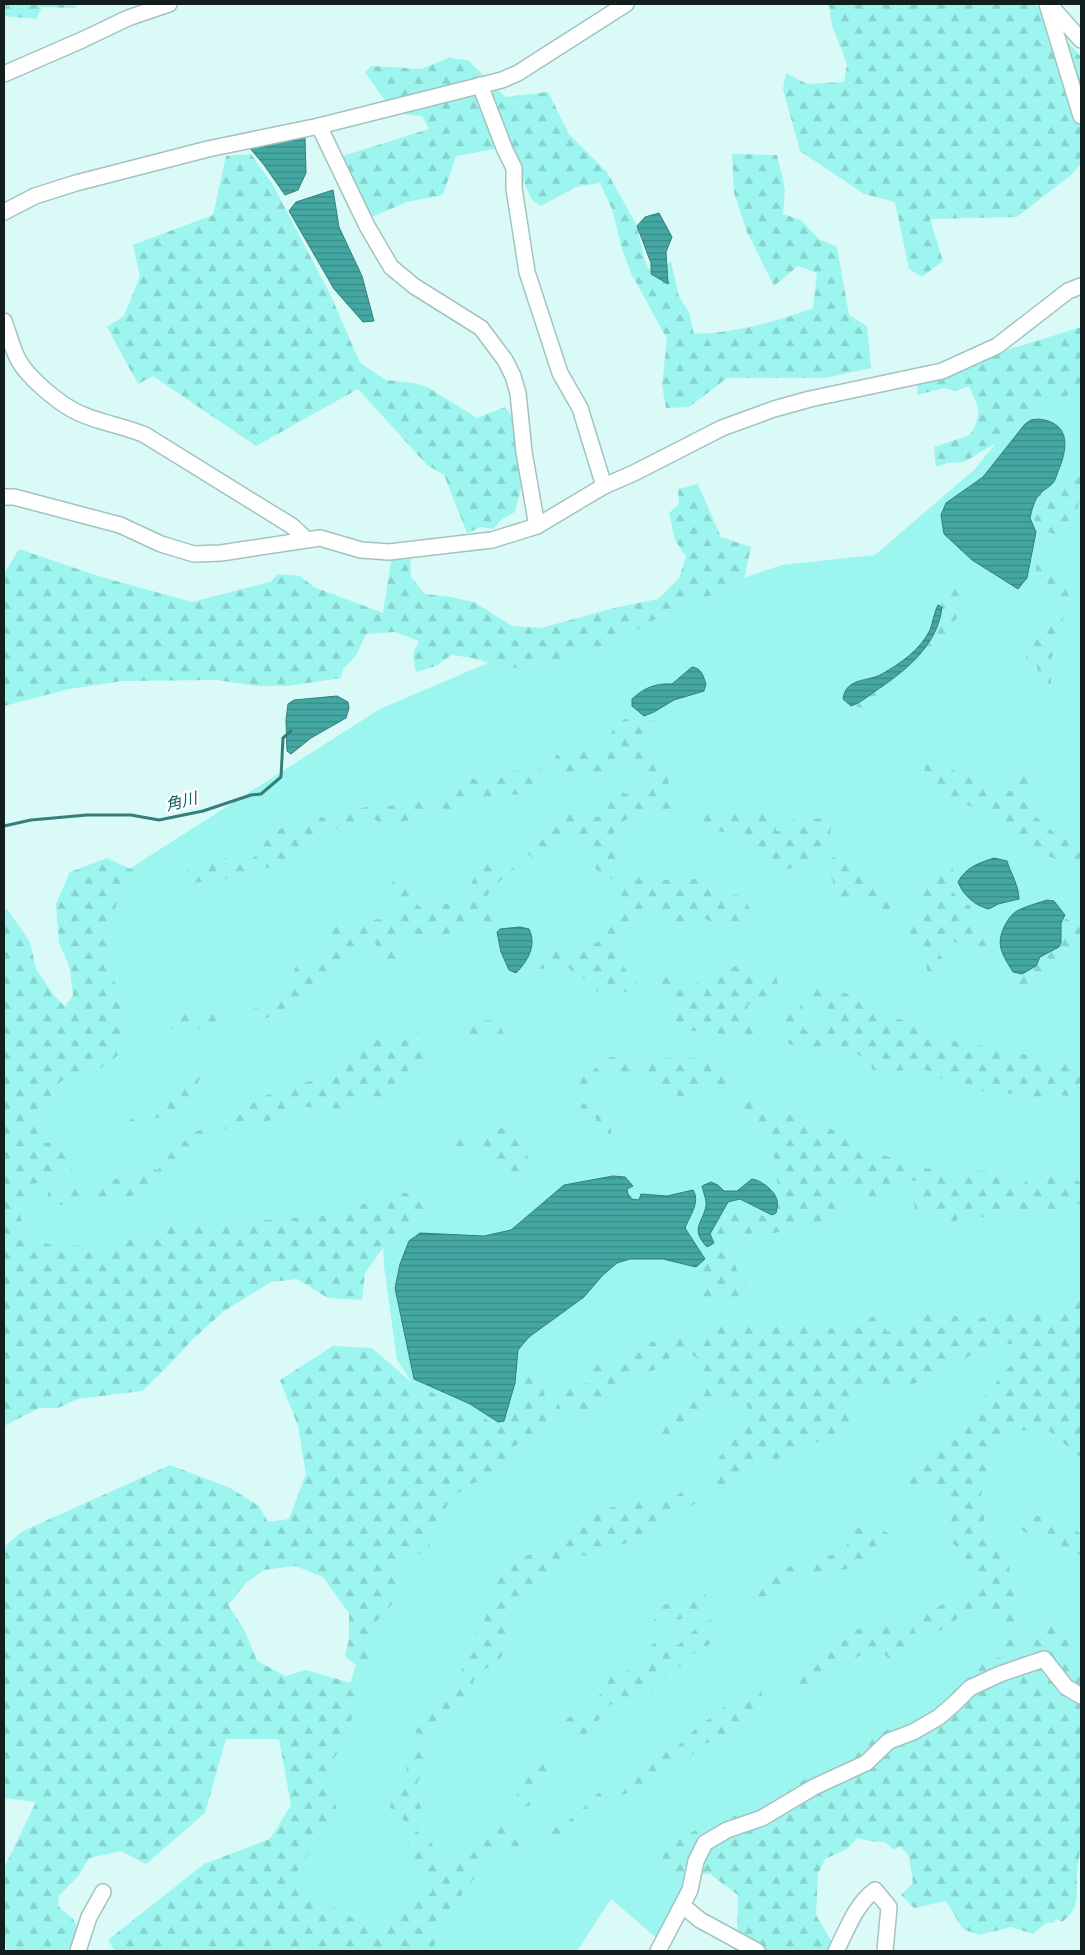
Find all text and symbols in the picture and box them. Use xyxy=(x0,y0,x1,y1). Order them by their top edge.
water label: 角川 xyxy=(163,786,201,816)

